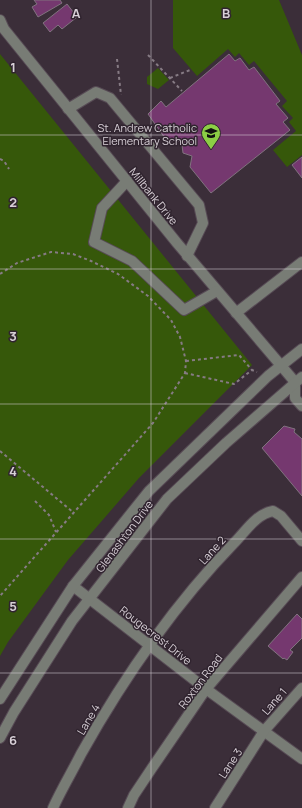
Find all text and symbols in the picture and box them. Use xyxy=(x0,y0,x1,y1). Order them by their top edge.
text: A xyxy=(72,4,81,22)
text: B xyxy=(222,4,230,22)
text: 1 xyxy=(10,58,16,76)
place label: St. Andrew Catholic Elementary School xyxy=(97,120,197,148)
school or university icon: St. Andrew Catholic Elementary School xyxy=(200,122,222,150)
street label: Millbank Drive xyxy=(126,164,182,228)
text: 2 xyxy=(9,193,17,211)
text: 3 xyxy=(9,327,17,345)
text: 4 xyxy=(9,462,17,480)
street label: Glenashton Drive xyxy=(92,496,156,575)
street label: Lane 2 xyxy=(195,533,229,567)
text: 5 xyxy=(9,597,17,615)
street label: Rougecrest Drive xyxy=(117,602,195,668)
street label: Roxton Road xyxy=(175,651,225,711)
street label: Lane 1 xyxy=(258,684,290,718)
street label: Lane 4 xyxy=(73,701,103,737)
text: 6 xyxy=(9,731,17,749)
street label: Lane 3 xyxy=(215,745,245,781)

